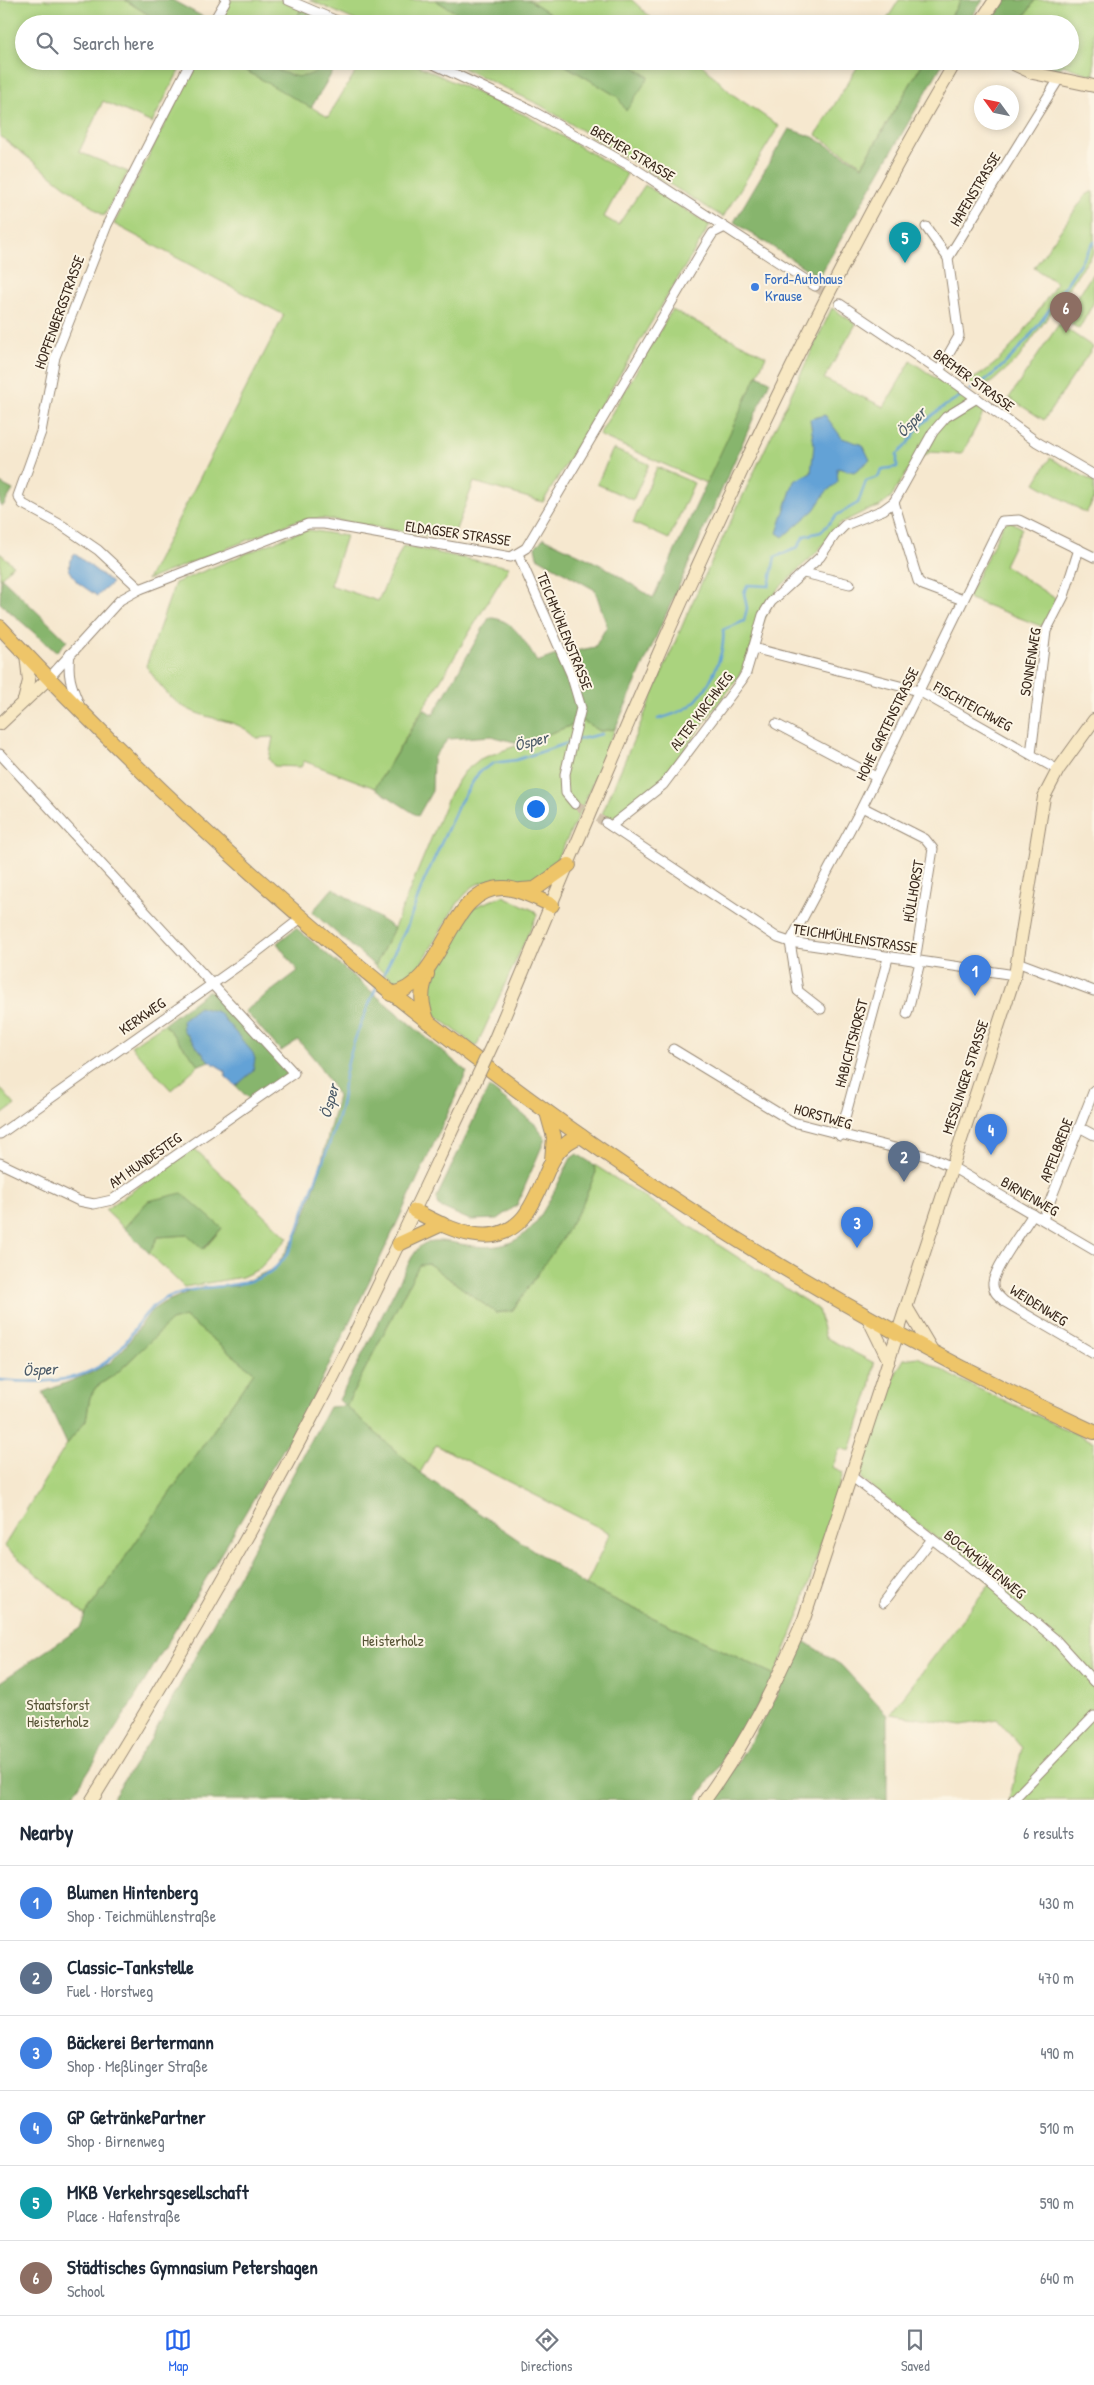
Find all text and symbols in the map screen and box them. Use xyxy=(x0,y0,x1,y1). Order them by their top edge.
search box xyxy=(15,15,1079,70)
icon: search xyxy=(33,29,61,57)
text: Search here xyxy=(73,30,154,56)
north arrow xyxy=(974,85,1019,130)
street label: BREMER STRASSE xyxy=(587,119,680,187)
street label: HAFENSTRASSE xyxy=(945,148,1006,230)
pin: 5 xyxy=(889,222,921,263)
street label: HOPFENBERGSTRASSE xyxy=(29,252,89,372)
place label: Ford-Autohaus Krause xyxy=(764,268,843,306)
marker: Ford-Autohaus Krause xyxy=(749,281,761,293)
pin: 6 xyxy=(1050,292,1082,333)
street label: BREMER STRASSE xyxy=(929,343,1019,417)
water label: Ösper xyxy=(891,401,932,442)
street label: ELDAGSER STRASSE xyxy=(404,515,512,551)
street label: TEICHMÜHLENSTRASSE xyxy=(532,569,598,693)
street label: SONNENWEG xyxy=(1014,626,1046,698)
street label: HOHE GARTENSTRASSE xyxy=(850,663,924,784)
street label: ALTER KIRCHWEG xyxy=(665,667,738,755)
street label: FISCHTEICHWEG xyxy=(929,675,1017,737)
water label: Ösper xyxy=(512,725,552,756)
your location xyxy=(523,796,549,822)
street label: HÜLLHORST xyxy=(897,857,929,924)
street label: TEICHMÜHLENSTRASSE xyxy=(792,918,919,958)
pin: 1 xyxy=(959,955,991,996)
street label: KERKWEG xyxy=(115,992,170,1040)
street label: HABICHTSHORST xyxy=(829,996,873,1090)
street label: MESSLINGER STRASSE xyxy=(937,1017,993,1137)
water label: Ösper xyxy=(314,1080,345,1120)
street label: HORSTWEG xyxy=(792,1098,855,1134)
pin: 4 xyxy=(975,1114,1007,1155)
street label: APFELBREDE xyxy=(1034,1115,1078,1185)
street label: AM HUNDESTEG xyxy=(104,1127,186,1193)
pin: 2 xyxy=(888,1141,920,1182)
street label: BIRNENWEG xyxy=(997,1171,1063,1221)
pin: 3 xyxy=(841,1207,873,1248)
street label: WEIDENWEG xyxy=(1006,1279,1072,1331)
water label: Ösper xyxy=(22,1357,60,1381)
street label: BOCKMÜHLENWEG xyxy=(940,1525,1031,1604)
park label: Heisterholz xyxy=(362,1630,424,1651)
park label: Staatsforst Heisterholz xyxy=(27,1694,90,1732)
text: Nearby xyxy=(20,1818,73,1847)
text: 6 results xyxy=(1023,1822,1074,1844)
text: Blumen Hintenberg xyxy=(67,1879,198,1905)
text: 1 xyxy=(33,1892,39,1914)
text: 430 m xyxy=(1039,1892,1074,1914)
text: Shop · Teichmühlenstraße xyxy=(67,1905,216,1927)
text: Classic-Tankstelle xyxy=(67,1954,194,1980)
text: 2 xyxy=(32,1967,40,1989)
text: 470 m xyxy=(1038,1967,1074,1989)
text: Fuel · Horstweg xyxy=(67,1980,153,2002)
text: Bäckerei Bertermann xyxy=(67,2029,214,2055)
text: 3 xyxy=(32,2042,40,2064)
text: 490 m xyxy=(1040,2042,1074,2064)
text: Shop · Meßlinger Straße xyxy=(67,2055,208,2077)
text: GP GetränkePartner xyxy=(67,2104,206,2130)
text: 4 xyxy=(33,2117,39,2139)
text: 510 m xyxy=(1040,2117,1074,2139)
text: Shop · Birnenweg xyxy=(67,2130,165,2152)
text: MKB Verkehrsgesellschaft xyxy=(67,2179,248,2205)
text: 5 xyxy=(33,2192,39,2214)
text: 590 m xyxy=(1040,2192,1074,2214)
text: Place · Hafenstraße xyxy=(67,2205,180,2227)
text: Städtisches Gymnasium Petershagen xyxy=(67,2254,318,2280)
text: 6 xyxy=(33,2267,39,2289)
text: 640 m xyxy=(1040,2267,1074,2289)
text: School xyxy=(67,2280,104,2302)
tab: Map xyxy=(164,2326,192,2375)
tab: Directions xyxy=(521,2326,572,2375)
tab: Saved xyxy=(901,2326,930,2375)

